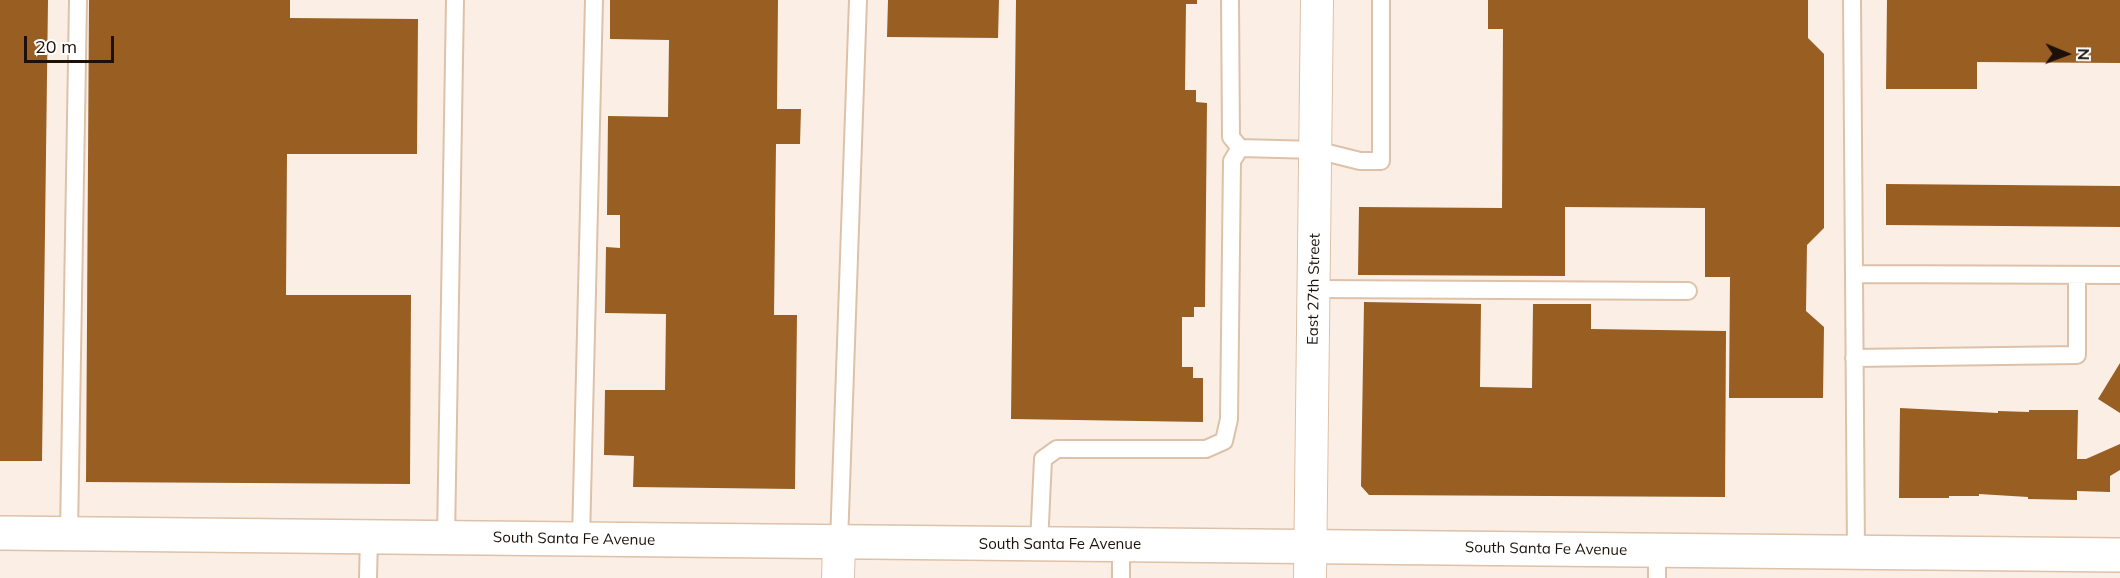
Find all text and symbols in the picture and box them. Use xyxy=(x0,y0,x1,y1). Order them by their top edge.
scale bar xyxy=(27,24,117,62)
north arrow xyxy=(2036,24,2096,84)
text: 20 m xyxy=(35,35,77,58)
text: N xyxy=(2074,48,2094,61)
street label: East 27th Street xyxy=(1304,233,1324,345)
street label: South Santa Fe Avenue xyxy=(493,529,655,549)
street label: South Santa Fe Avenue xyxy=(979,535,1141,553)
street label: South Santa Fe Avenue xyxy=(1465,539,1627,559)

